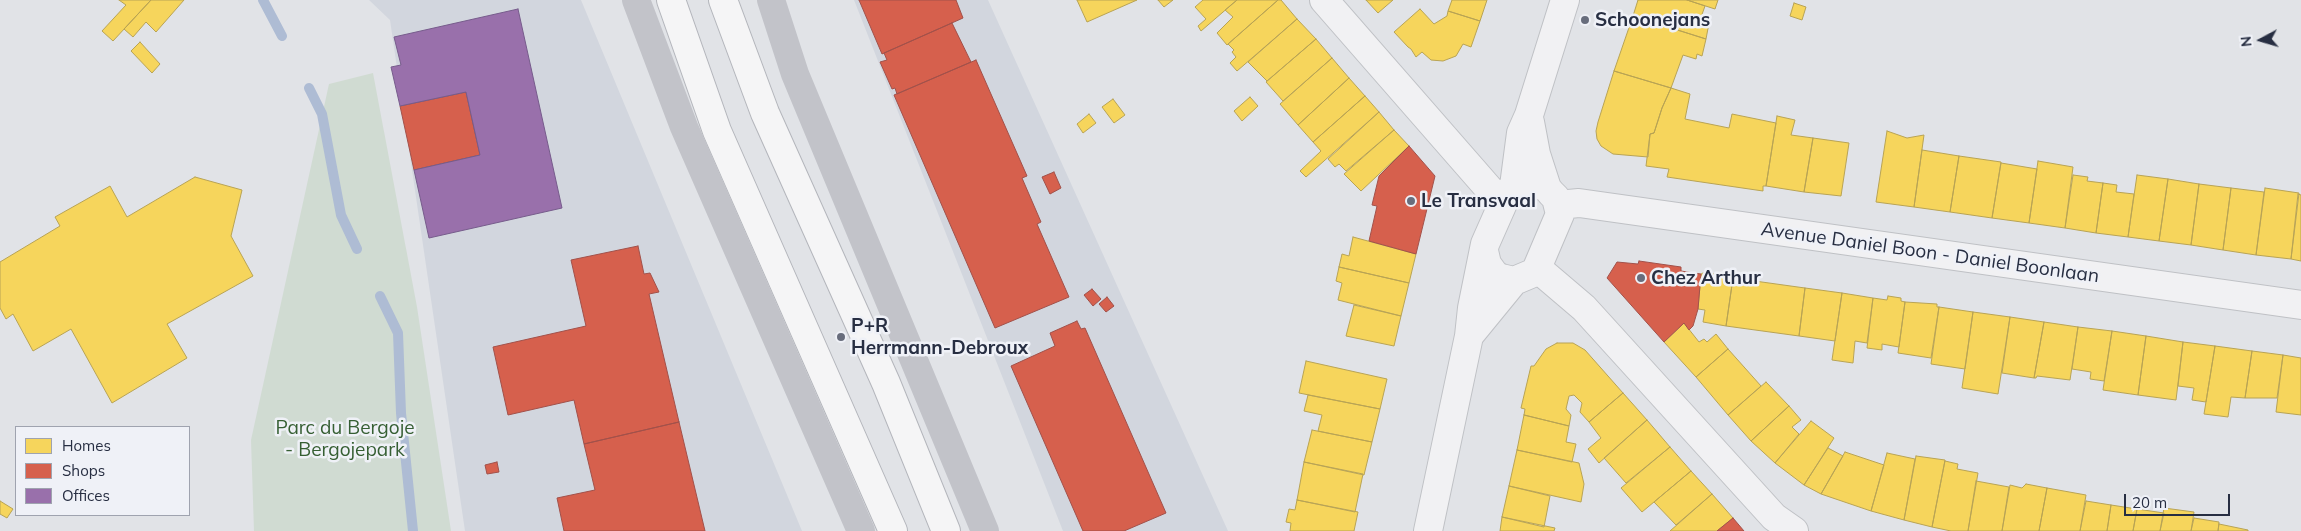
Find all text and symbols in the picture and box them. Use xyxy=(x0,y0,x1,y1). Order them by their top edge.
place label: Schoonejans xyxy=(1595,9,1710,31)
marker: Schoonejans xyxy=(1579,14,1591,26)
north arrow xyxy=(2236,15,2286,65)
text: N xyxy=(2237,35,2256,48)
place label: Le Transvaal xyxy=(1421,190,1536,212)
marker: Le Transvaal xyxy=(1405,195,1417,207)
street label: Avenue Daniel Boon - Daniel Boonlaan xyxy=(1759,218,2101,288)
place label: Chez Arthur xyxy=(1651,267,1761,289)
marker: Chez Arthur xyxy=(1635,272,1647,284)
place label: P+R Herrmann-Debroux xyxy=(851,315,1028,359)
marker: P+R Herrmann-Debroux xyxy=(835,331,847,343)
park label: Parc du Bergoje - Bergojepark xyxy=(276,417,414,461)
legend xyxy=(15,426,190,516)
text: Homes xyxy=(62,436,111,455)
text: Shops xyxy=(62,461,105,480)
scale bar xyxy=(2126,484,2232,516)
text: Offices xyxy=(62,486,110,505)
text: 20 m xyxy=(2132,493,2167,512)

